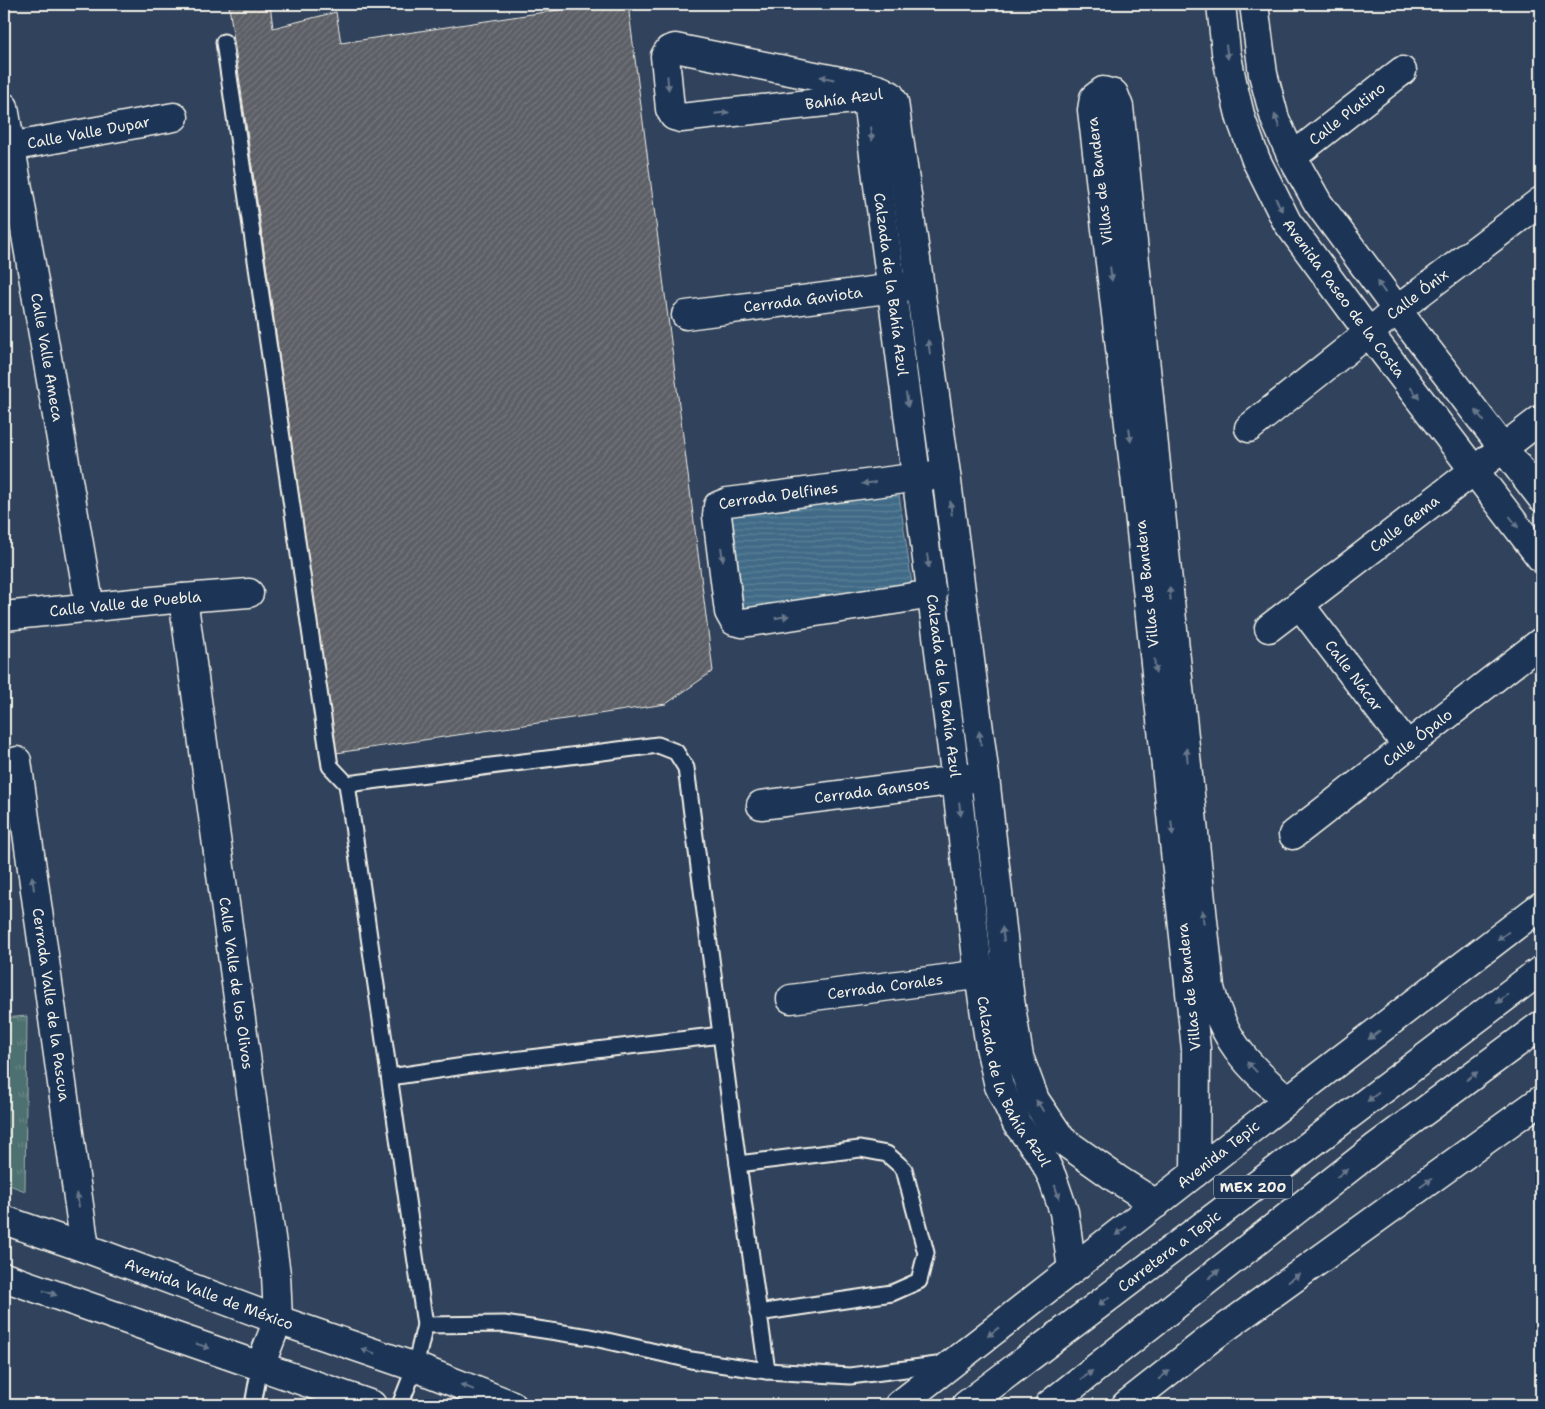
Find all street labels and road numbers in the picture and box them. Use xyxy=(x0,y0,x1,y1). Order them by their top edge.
street label: Calle Platino xyxy=(1305,78,1389,150)
street label: Bahía Azul xyxy=(804,84,884,114)
street label: Calle Valle Dupar xyxy=(25,112,152,154)
street label: Villas de Bandera xyxy=(1082,115,1118,246)
street label: Calzada de la Bahía Azul xyxy=(869,191,913,378)
street label: Avenida Paseo de la Costa xyxy=(1278,215,1410,382)
street label: Calle Ónix xyxy=(1382,264,1453,324)
street label: Cerrada Gaviota xyxy=(742,282,864,317)
street label: Calle Valle Ameca xyxy=(26,292,68,424)
street label: Cerrada Delfines xyxy=(716,478,839,515)
street label: Calle Gema xyxy=(1366,490,1444,557)
street label: Villas de Bandera xyxy=(1130,519,1164,649)
street label: Calle Valle de Puebla xyxy=(49,587,203,621)
street label: Calzada de la Bahía Azul xyxy=(922,593,966,779)
street label: Calle Nácar xyxy=(1320,636,1388,716)
street label: Calle Ópalo xyxy=(1379,705,1456,771)
street label: Cerrada Gansos xyxy=(813,774,931,808)
street label: Calle Valle de los Olivos xyxy=(214,896,258,1071)
street label: Cerrada Valle de la Pascua xyxy=(28,907,75,1103)
street label: Villas de Bandera xyxy=(1172,922,1206,1052)
street label: Cerrada Corales xyxy=(826,969,944,1004)
street label: Calzada de la Bahía Azul xyxy=(972,995,1056,1170)
street label: Avenida Tepic xyxy=(1173,1116,1264,1193)
road number: MEX 200 xyxy=(1214,1176,1292,1198)
street label: Carretera a Tepic xyxy=(1114,1206,1225,1297)
street label: Avenida Valle de México xyxy=(122,1254,296,1335)

